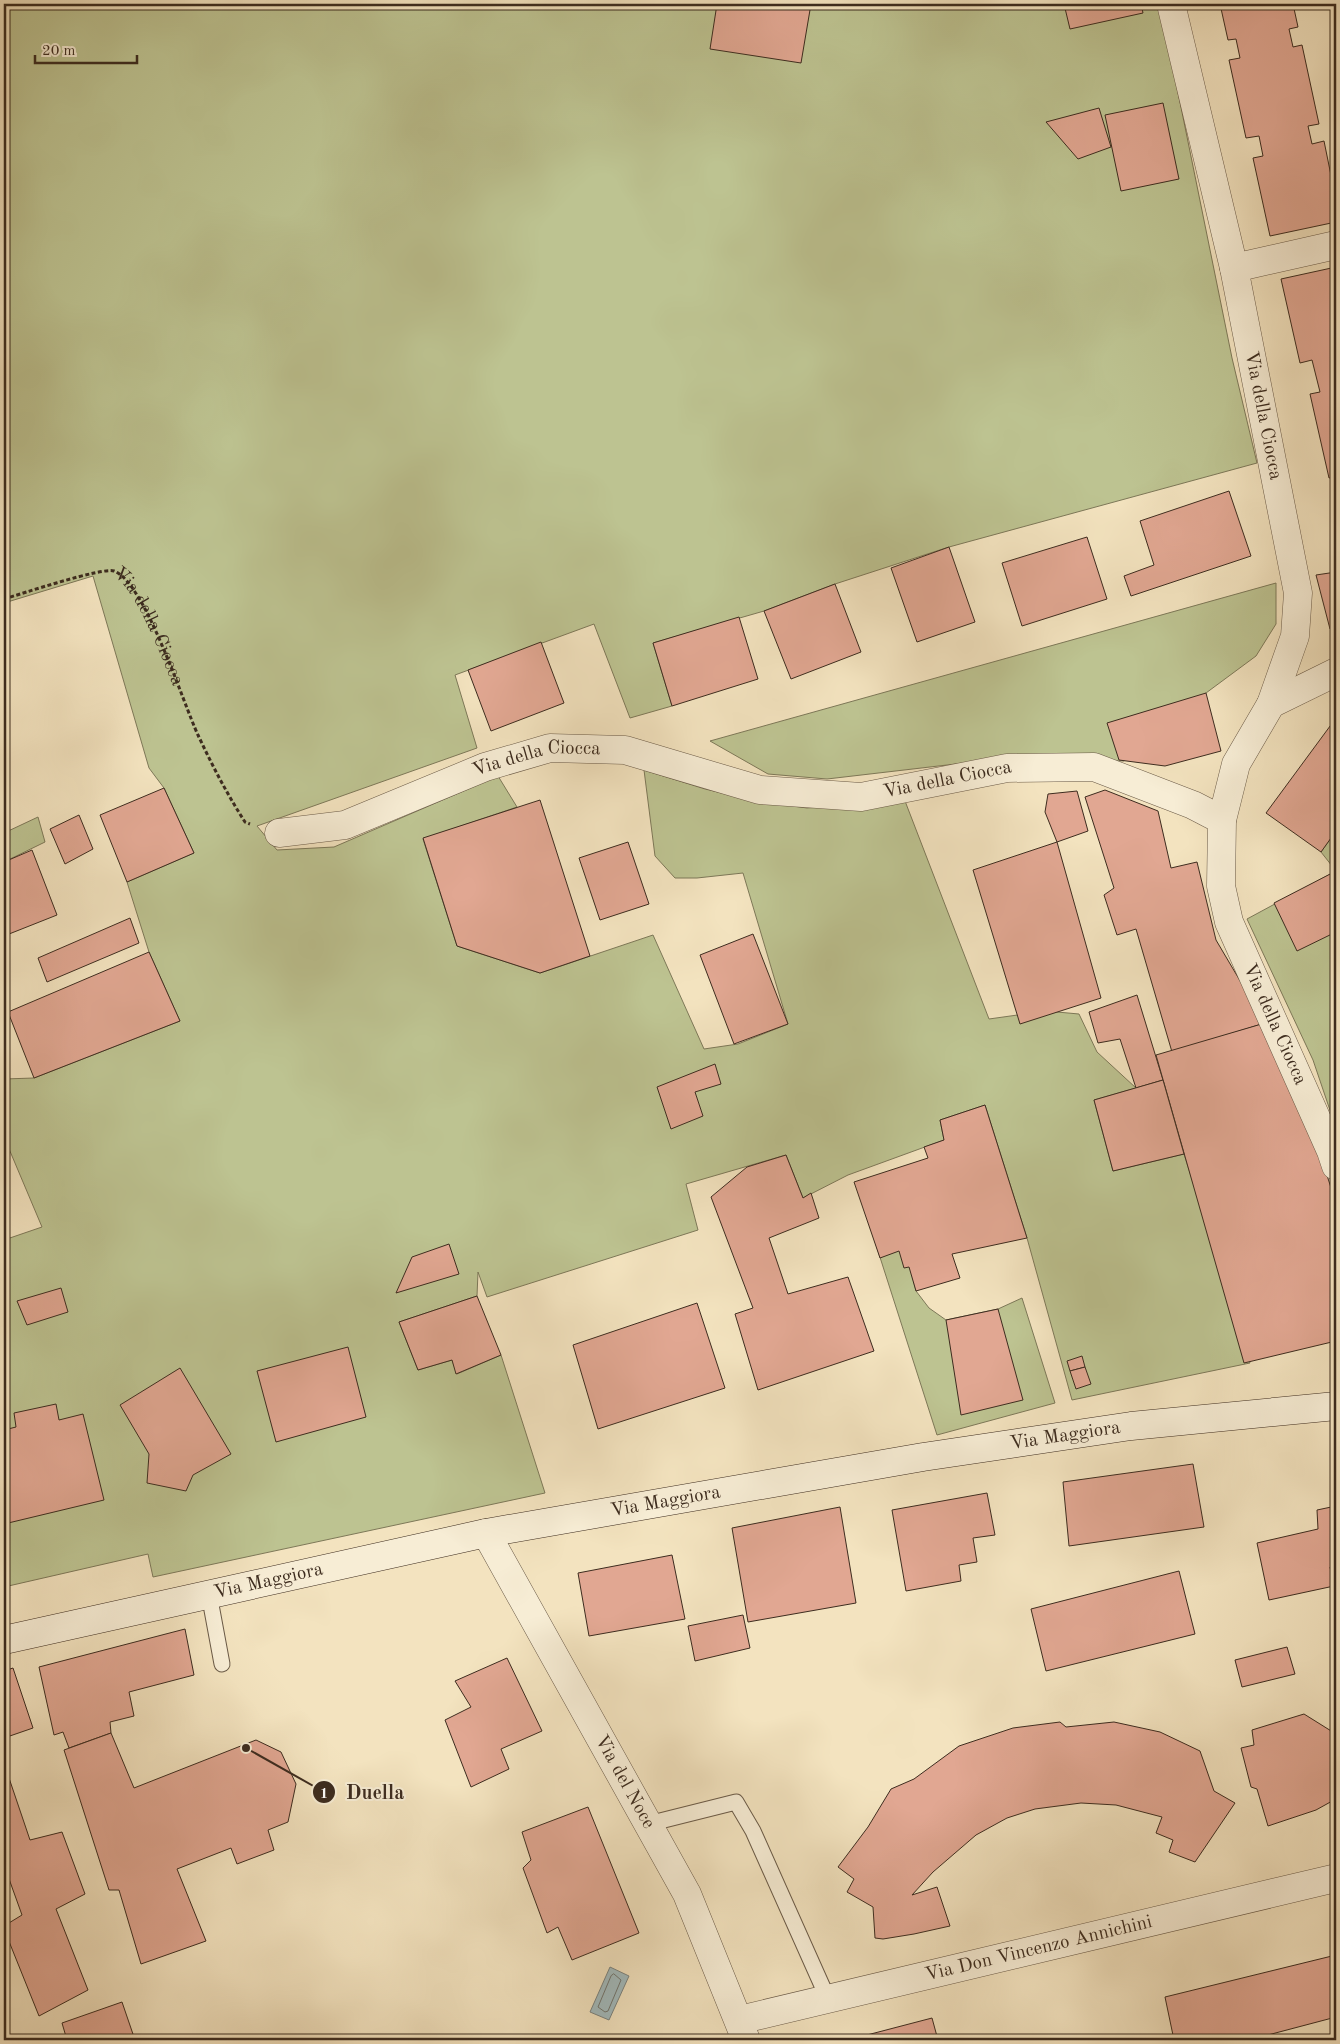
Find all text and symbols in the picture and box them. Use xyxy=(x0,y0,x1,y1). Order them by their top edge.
scale bar xyxy=(35,32,138,64)
text: 20 m xyxy=(42,44,76,59)
street label: Via della Ciocca xyxy=(1241,350,1285,482)
street label: Via della Ciocca xyxy=(110,564,187,689)
street label: Via della Ciocca xyxy=(470,738,601,781)
street label: Via della Ciocca xyxy=(882,758,1014,802)
street label: Via della Ciocca xyxy=(1239,961,1310,1088)
street label: Via Maggiora xyxy=(1009,1418,1122,1453)
street label: Via Maggiora xyxy=(609,1483,723,1521)
street label: Via Maggiora xyxy=(212,1560,326,1603)
street label: Via del Noce xyxy=(591,1732,658,1832)
callout: Duella xyxy=(311,1775,415,1810)
text: Duella xyxy=(346,1784,404,1804)
text: 1 xyxy=(320,1787,328,1802)
street label: Via Don Vincenzo Annichini xyxy=(923,1913,1154,1985)

